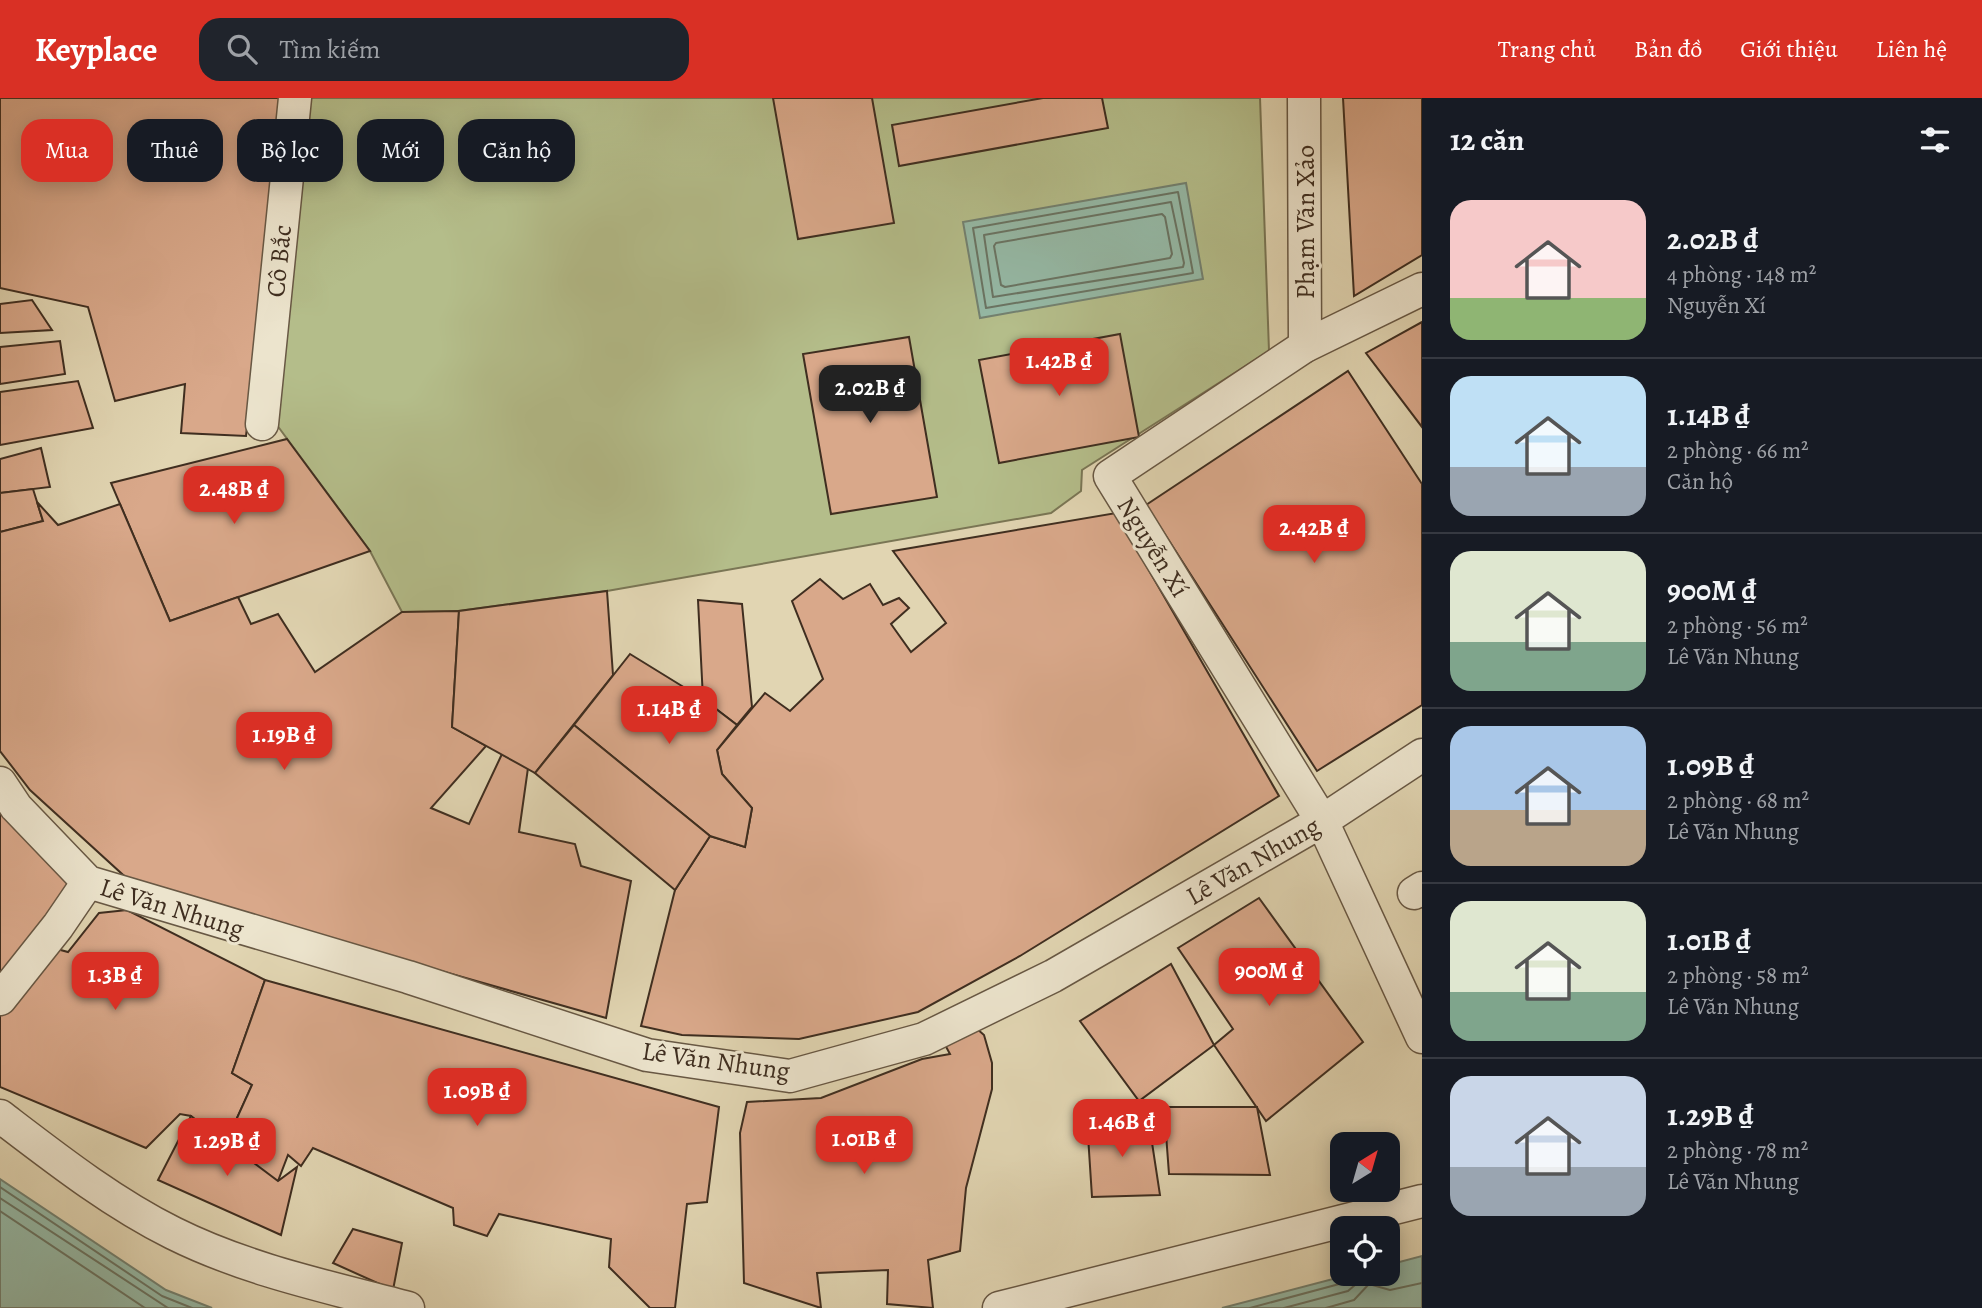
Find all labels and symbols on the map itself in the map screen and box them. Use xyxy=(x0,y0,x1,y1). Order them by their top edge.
street label: Phạm Văn Xảo xyxy=(1288,145,1323,299)
street label: Cô Bắc xyxy=(258,223,300,299)
pin: 1.42B ₫ xyxy=(994,338,1124,398)
pin: 2.02B ₫ xyxy=(805,366,935,425)
pin: 2.48B ₫ xyxy=(169,466,299,526)
street label: Nguyễn Xí xyxy=(1109,490,1197,604)
pin: 2.42B ₫ xyxy=(1249,505,1379,565)
pin: 1.14B ₫ xyxy=(604,686,734,746)
pin: 1.19B ₫ xyxy=(219,712,349,772)
street label: Lê Văn Nhung xyxy=(1180,809,1326,913)
street label: Lê Văn Nhung xyxy=(96,869,248,947)
pin: 900M ₫ xyxy=(1212,948,1326,1008)
pin: 1.3B ₫ xyxy=(58,953,172,1012)
street label: Lê Văn Nhung xyxy=(640,1033,792,1089)
pin: 1.09B ₫ xyxy=(412,1068,542,1128)
pin: 1.46B ₫ xyxy=(1057,1100,1187,1159)
pin: 1.01B ₫ xyxy=(799,1116,929,1176)
pin: 1.29B ₫ xyxy=(162,1118,292,1178)
north arrow xyxy=(1330,1132,1400,1202)

